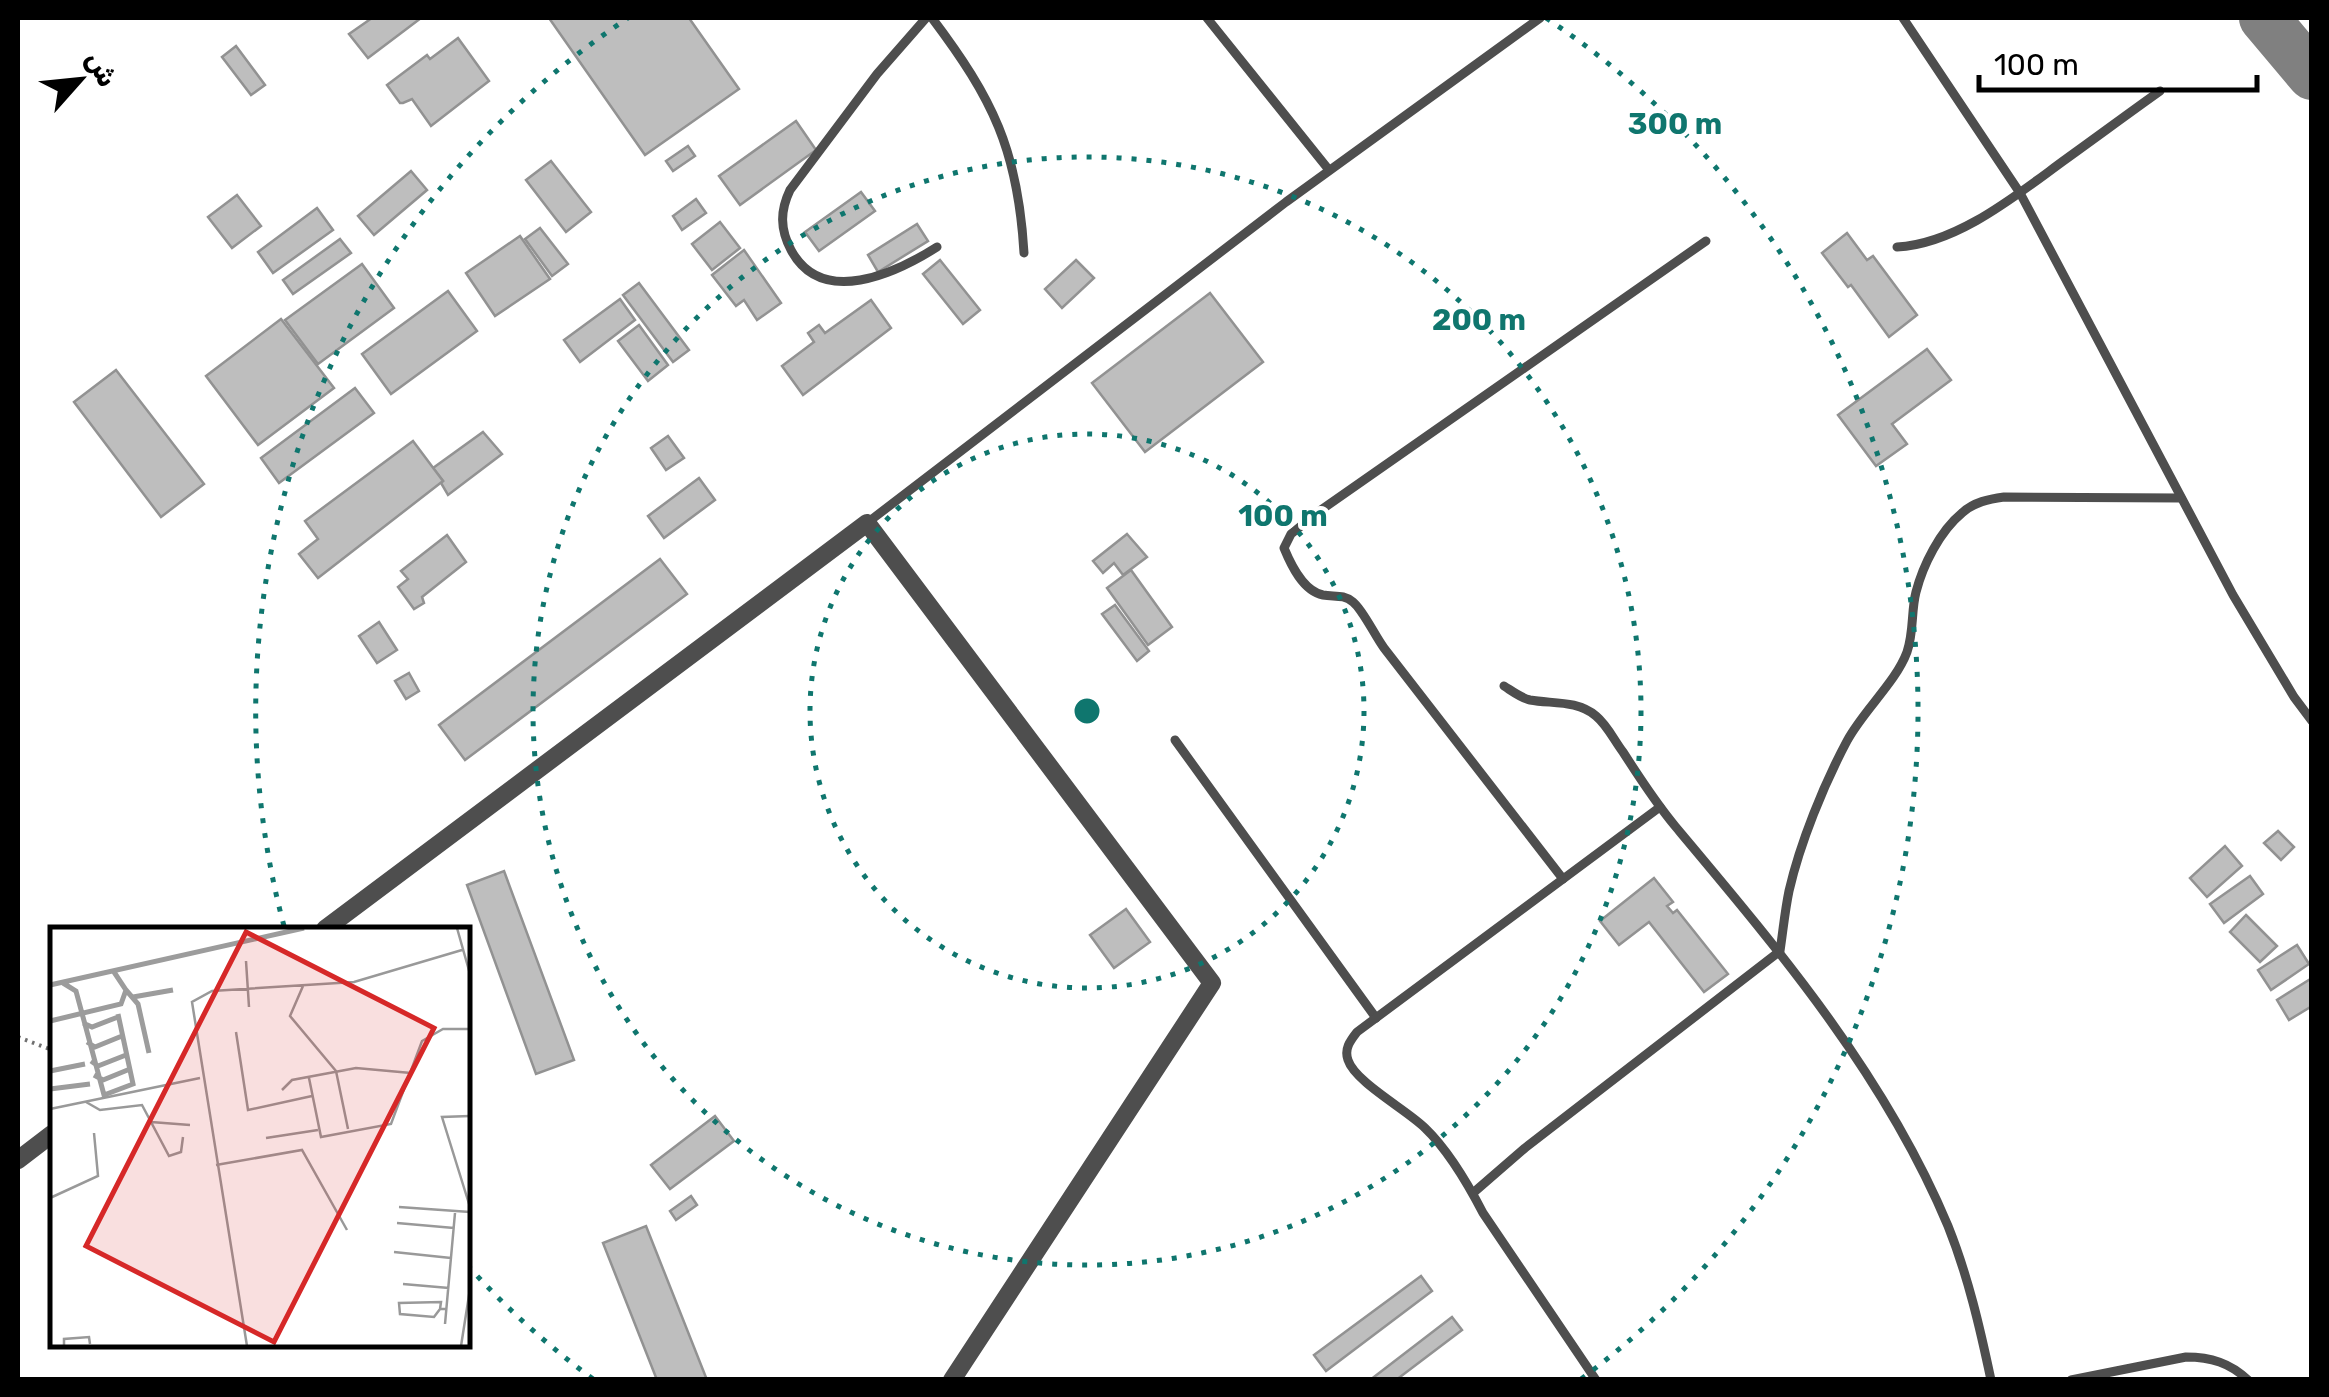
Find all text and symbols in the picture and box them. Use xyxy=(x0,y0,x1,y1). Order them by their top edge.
north arrow xyxy=(30,30,130,130)
scale bar xyxy=(1979,30,2256,92)
text: ش xyxy=(79,46,125,92)
text: 100 m xyxy=(1994,47,2079,83)
text: 300 m xyxy=(1628,106,1722,142)
text: 200 m xyxy=(1432,302,1526,338)
text: 100 m xyxy=(1238,498,1328,534)
centre of rings xyxy=(1069,693,1105,729)
inset map xyxy=(50,927,470,1347)

